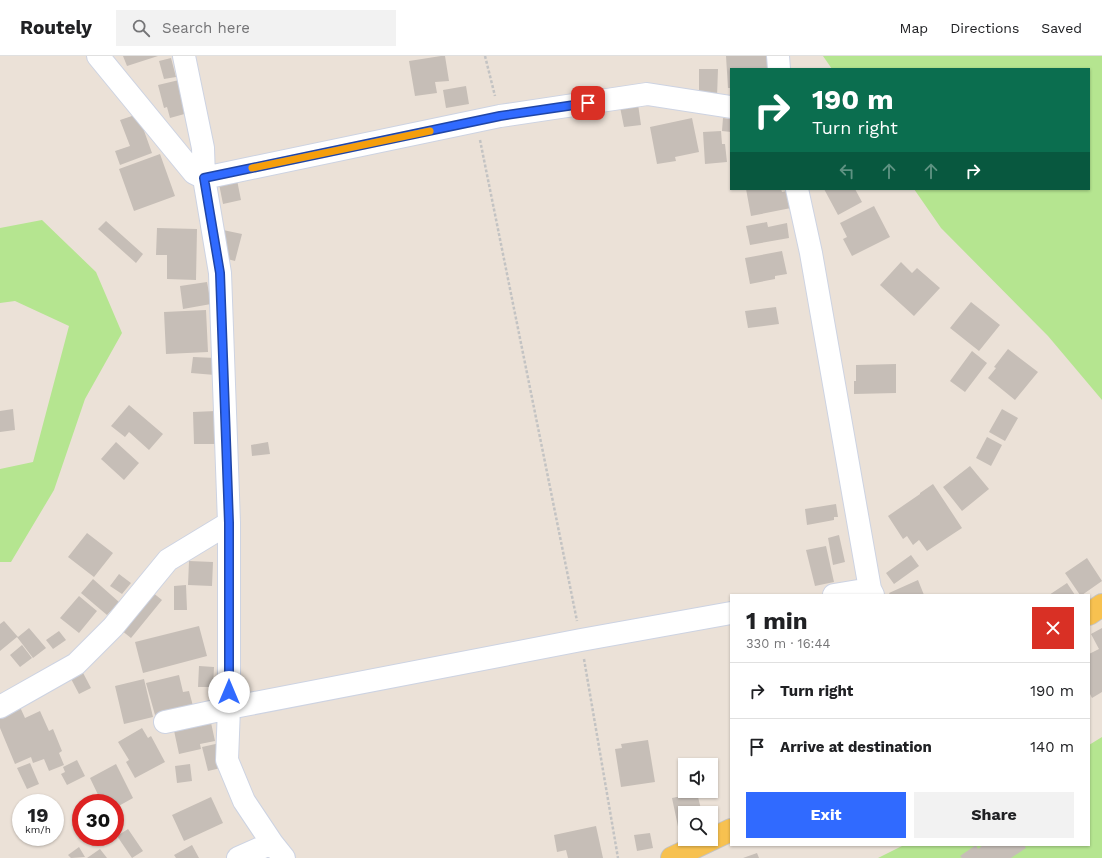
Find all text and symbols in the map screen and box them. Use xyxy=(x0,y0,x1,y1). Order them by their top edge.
search box xyxy=(116,10,396,46)
text: Routely xyxy=(20,16,92,39)
icon: search xyxy=(130,17,152,39)
text: Search here xyxy=(162,19,250,37)
text: Map xyxy=(900,20,928,36)
text: Directions xyxy=(950,20,1019,36)
text: Saved xyxy=(1041,20,1082,36)
text: 190 m xyxy=(812,83,894,116)
icon: right xyxy=(746,84,798,136)
pin xyxy=(571,86,605,120)
icon: arrive xyxy=(577,92,599,114)
text: Turn right xyxy=(812,117,898,138)
icon: left xyxy=(836,160,858,182)
icon: ahead xyxy=(878,160,900,182)
icon: ahead xyxy=(920,160,942,182)
icon: right xyxy=(962,160,984,182)
text: 1 min xyxy=(746,607,808,635)
button: close xyxy=(1032,607,1074,649)
text: 330 m · 16:44 xyxy=(746,636,830,651)
position arrow xyxy=(208,671,250,713)
icon: right xyxy=(746,680,768,702)
text: Turn right xyxy=(780,682,853,700)
text: 190 m xyxy=(1030,682,1074,700)
icon: arrive xyxy=(746,736,768,758)
text: Arrive at destination xyxy=(780,738,932,756)
text: 140 m xyxy=(1030,738,1074,756)
map controls xyxy=(678,758,718,846)
button: sound xyxy=(678,758,718,798)
button: Exit xyxy=(746,792,906,838)
button: Share xyxy=(914,792,1074,838)
speed limit sign: 30 xyxy=(72,794,124,846)
text: 19 xyxy=(28,803,48,827)
button: search xyxy=(678,806,718,846)
text: km/h xyxy=(25,824,51,835)

